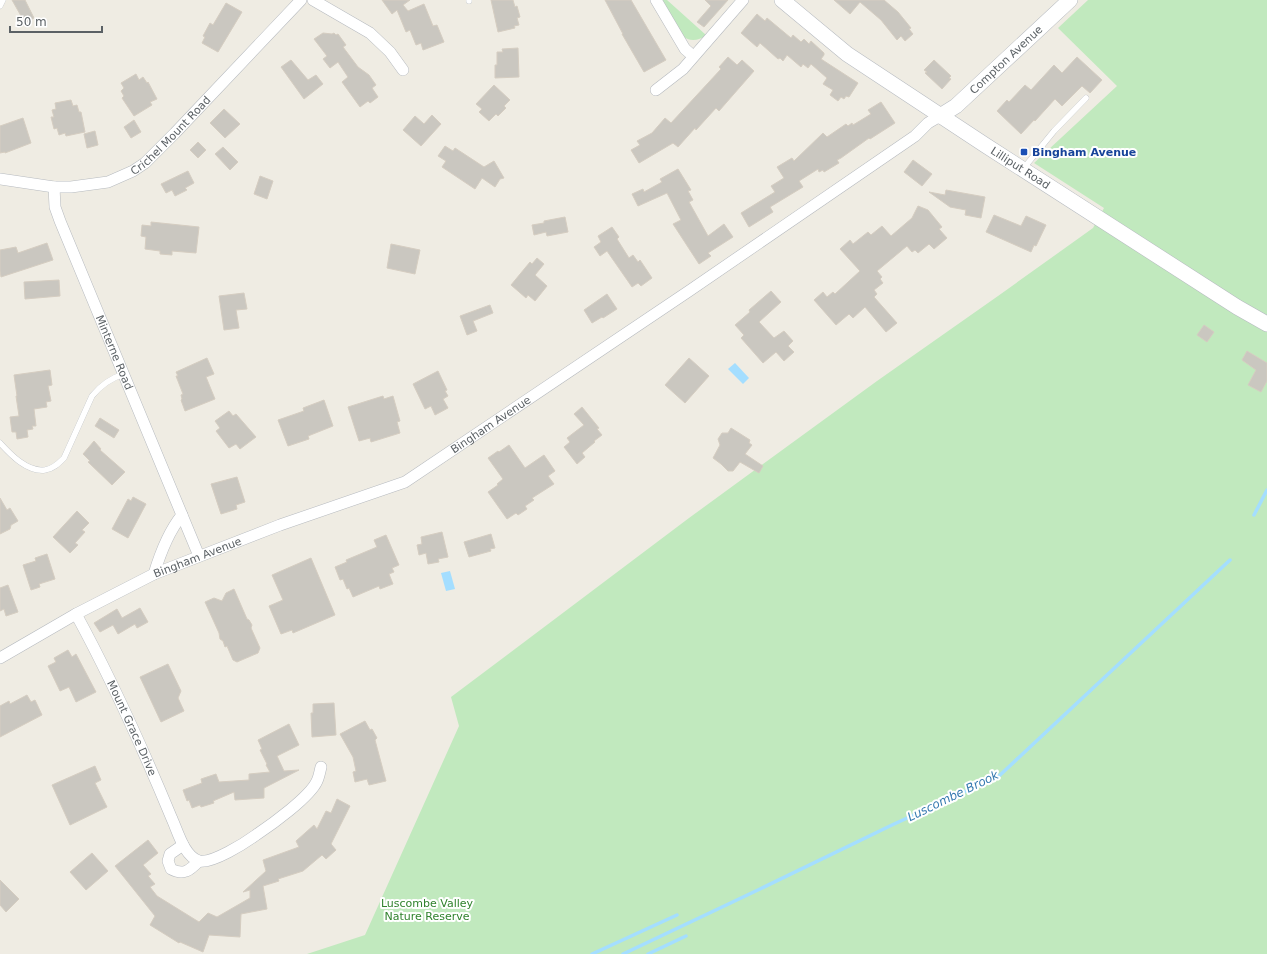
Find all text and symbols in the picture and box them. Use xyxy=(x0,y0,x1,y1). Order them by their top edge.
scale bar xyxy=(10,8,102,34)
text: 50 m xyxy=(16,15,47,29)
street label: Compton Avenue xyxy=(967,22,1045,97)
street label: Crichel Mount Road xyxy=(128,93,213,177)
street label: Lilliput Road xyxy=(988,144,1053,192)
place label: Bingham Avenue xyxy=(1032,146,1136,159)
marker: Bingham Avenue xyxy=(1019,147,1029,157)
street label: Minterne Road xyxy=(93,313,136,392)
street label: Bingham Avenue xyxy=(448,393,533,456)
street label: Bingham Avenue xyxy=(151,534,243,580)
street label: Mount Grace Drive xyxy=(105,678,159,778)
water label: Luscombe Brook xyxy=(905,767,1002,824)
park label: Luscombe Valley Nature Reserve xyxy=(381,897,474,923)

